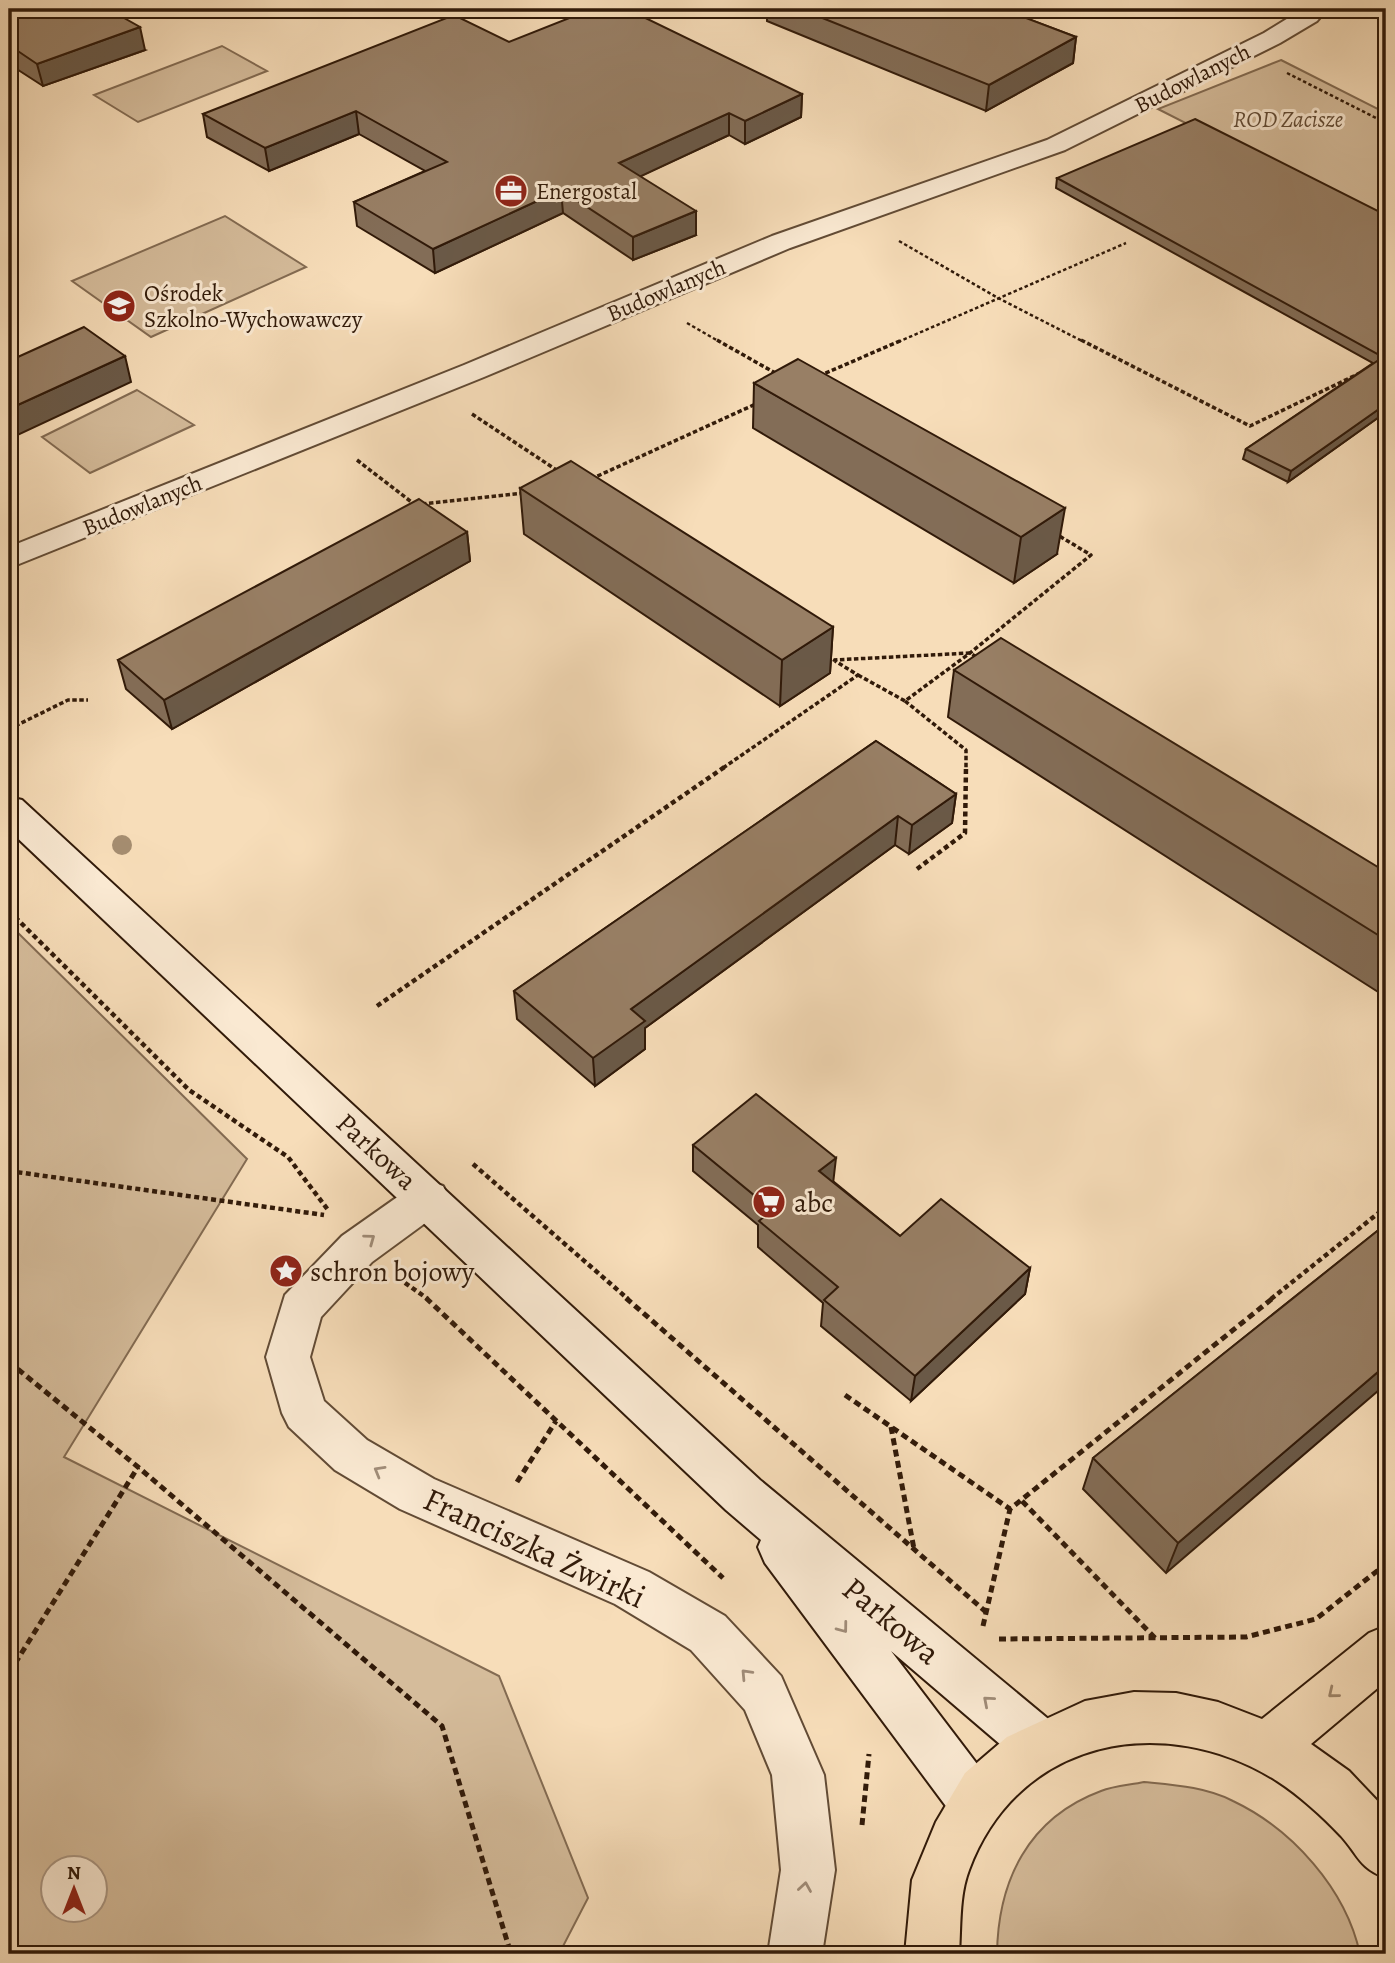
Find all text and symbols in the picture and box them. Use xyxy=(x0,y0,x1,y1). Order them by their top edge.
street label: Budowlanych xyxy=(1129,36,1256,121)
park label: ROD Zacisze xyxy=(1233,104,1343,135)
office icon: Energostal xyxy=(492,172,530,210)
place label: Energostal xyxy=(536,176,637,207)
street label: Budowlanych xyxy=(602,252,730,329)
place label: Ośrodek Szkolno-Wychowawczy xyxy=(144,278,363,335)
school or university icon: Ośrodek Szkolno-Wychowawczy xyxy=(100,287,138,325)
street label: Budowlanych xyxy=(78,467,207,543)
street label: Parkowa xyxy=(328,1104,425,1199)
supermarket icon: abc xyxy=(750,1183,788,1221)
place label: abc xyxy=(794,1184,833,1222)
one-way arrow xyxy=(362,1235,375,1247)
place icon: schron bojowy xyxy=(267,1252,305,1290)
place label: schron bojowy xyxy=(310,1253,475,1291)
one-way arrow xyxy=(373,1467,386,1480)
street label: Franciszka Żwirki xyxy=(416,1476,653,1619)
street label: Parkowa xyxy=(833,1566,951,1675)
one-way arrow xyxy=(834,1620,847,1633)
one-way arrow xyxy=(742,1669,754,1682)
one-way arrow xyxy=(1329,1685,1342,1697)
one-way arrow xyxy=(984,1697,997,1709)
north arrow xyxy=(38,1854,108,1924)
text: N xyxy=(67,1860,81,1886)
one-way arrow xyxy=(797,1881,812,1893)

